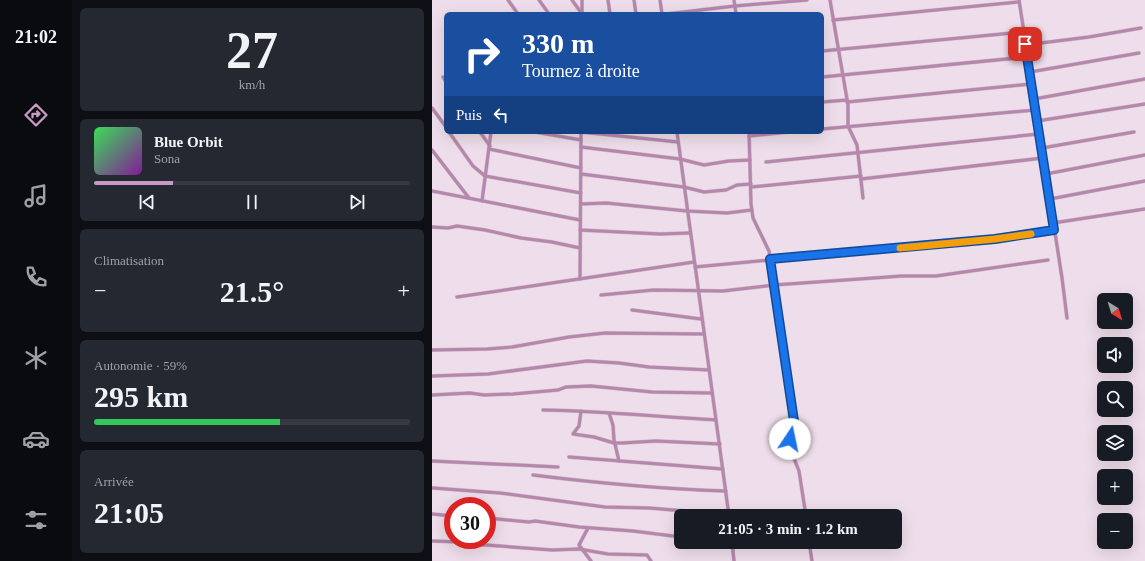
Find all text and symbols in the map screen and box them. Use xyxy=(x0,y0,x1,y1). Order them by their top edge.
text: 27 xyxy=(226,22,278,79)
text: 21:02 xyxy=(15,27,57,47)
pin xyxy=(1008,27,1042,61)
icon: right xyxy=(456,28,508,80)
text: 330 m xyxy=(522,28,594,59)
icon: arrive xyxy=(1014,33,1036,55)
text: Tournez à droite xyxy=(522,61,640,81)
text: km/h xyxy=(239,77,265,92)
icon: directions xyxy=(22,101,50,129)
icon: left xyxy=(490,104,512,126)
text: Puis xyxy=(456,107,482,123)
text: Blue Orbit xyxy=(154,134,223,150)
text: Sona xyxy=(154,151,180,166)
icon: music xyxy=(22,182,50,210)
icon: previous xyxy=(136,191,158,213)
icon: pause xyxy=(241,191,263,213)
icon: next xyxy=(346,191,368,213)
text: Climatisation xyxy=(94,253,164,268)
icon: phone xyxy=(22,263,50,291)
text: 21.5° xyxy=(220,275,284,308)
text: − xyxy=(94,278,106,303)
text: + xyxy=(398,278,410,303)
north arrow xyxy=(1097,293,1133,329)
map controls xyxy=(1097,293,1133,549)
button: sound xyxy=(1097,337,1133,373)
icon: climate xyxy=(22,344,50,372)
text: Autonomie · 59% xyxy=(94,358,187,373)
text: 295 km xyxy=(94,380,188,413)
button: search xyxy=(1097,381,1133,417)
position arrow xyxy=(769,418,811,460)
icon: car xyxy=(22,425,50,453)
button: layers xyxy=(1097,425,1133,461)
button: + xyxy=(1097,469,1133,505)
text: Arrivée xyxy=(94,474,134,489)
text: 21:05 xyxy=(94,496,164,529)
speed limit sign: 30 xyxy=(444,497,496,549)
icon: filters xyxy=(22,506,50,534)
button: − xyxy=(1097,513,1133,549)
text: 21:05 · 3 min · 1.2 km xyxy=(718,521,858,537)

